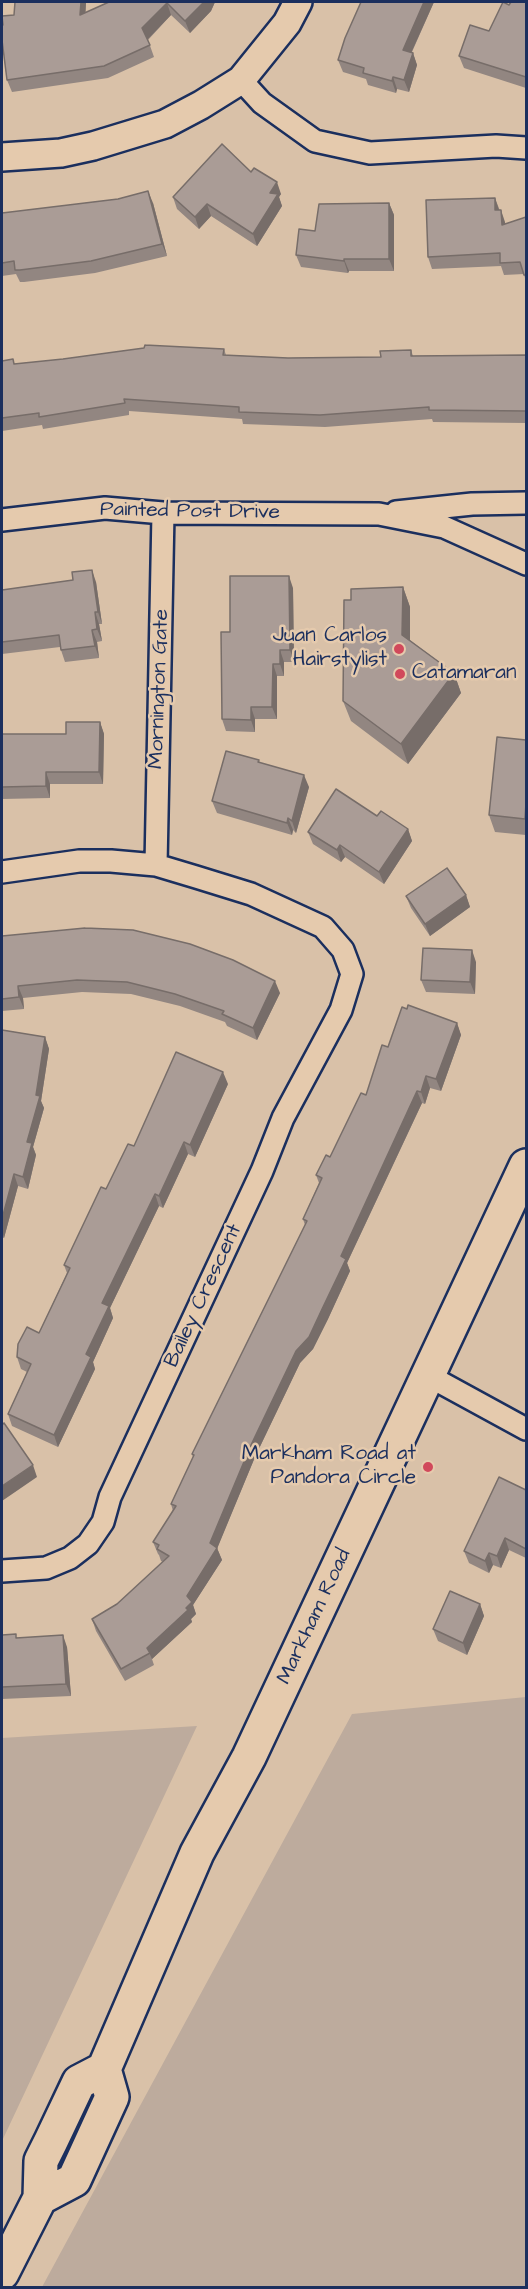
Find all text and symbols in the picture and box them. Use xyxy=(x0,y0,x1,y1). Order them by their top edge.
street label: Painted Post Drive xyxy=(100,498,280,526)
street label: Mornington Gate xyxy=(145,609,175,769)
place label: Juan Carlos Hairstylist xyxy=(273,624,387,674)
marker: Juan Carlos Hairstylist xyxy=(392,642,406,656)
place label: Catamaran xyxy=(412,661,517,687)
marker: Catamaran xyxy=(393,667,407,681)
street label: Bailey Crescent xyxy=(160,1220,248,1372)
place label: Markham Road at Pandora Circle xyxy=(242,1442,416,1492)
marker: Markham Road at Pandora Circle xyxy=(421,1460,435,1474)
street label: Markham Road xyxy=(273,1545,357,1689)

